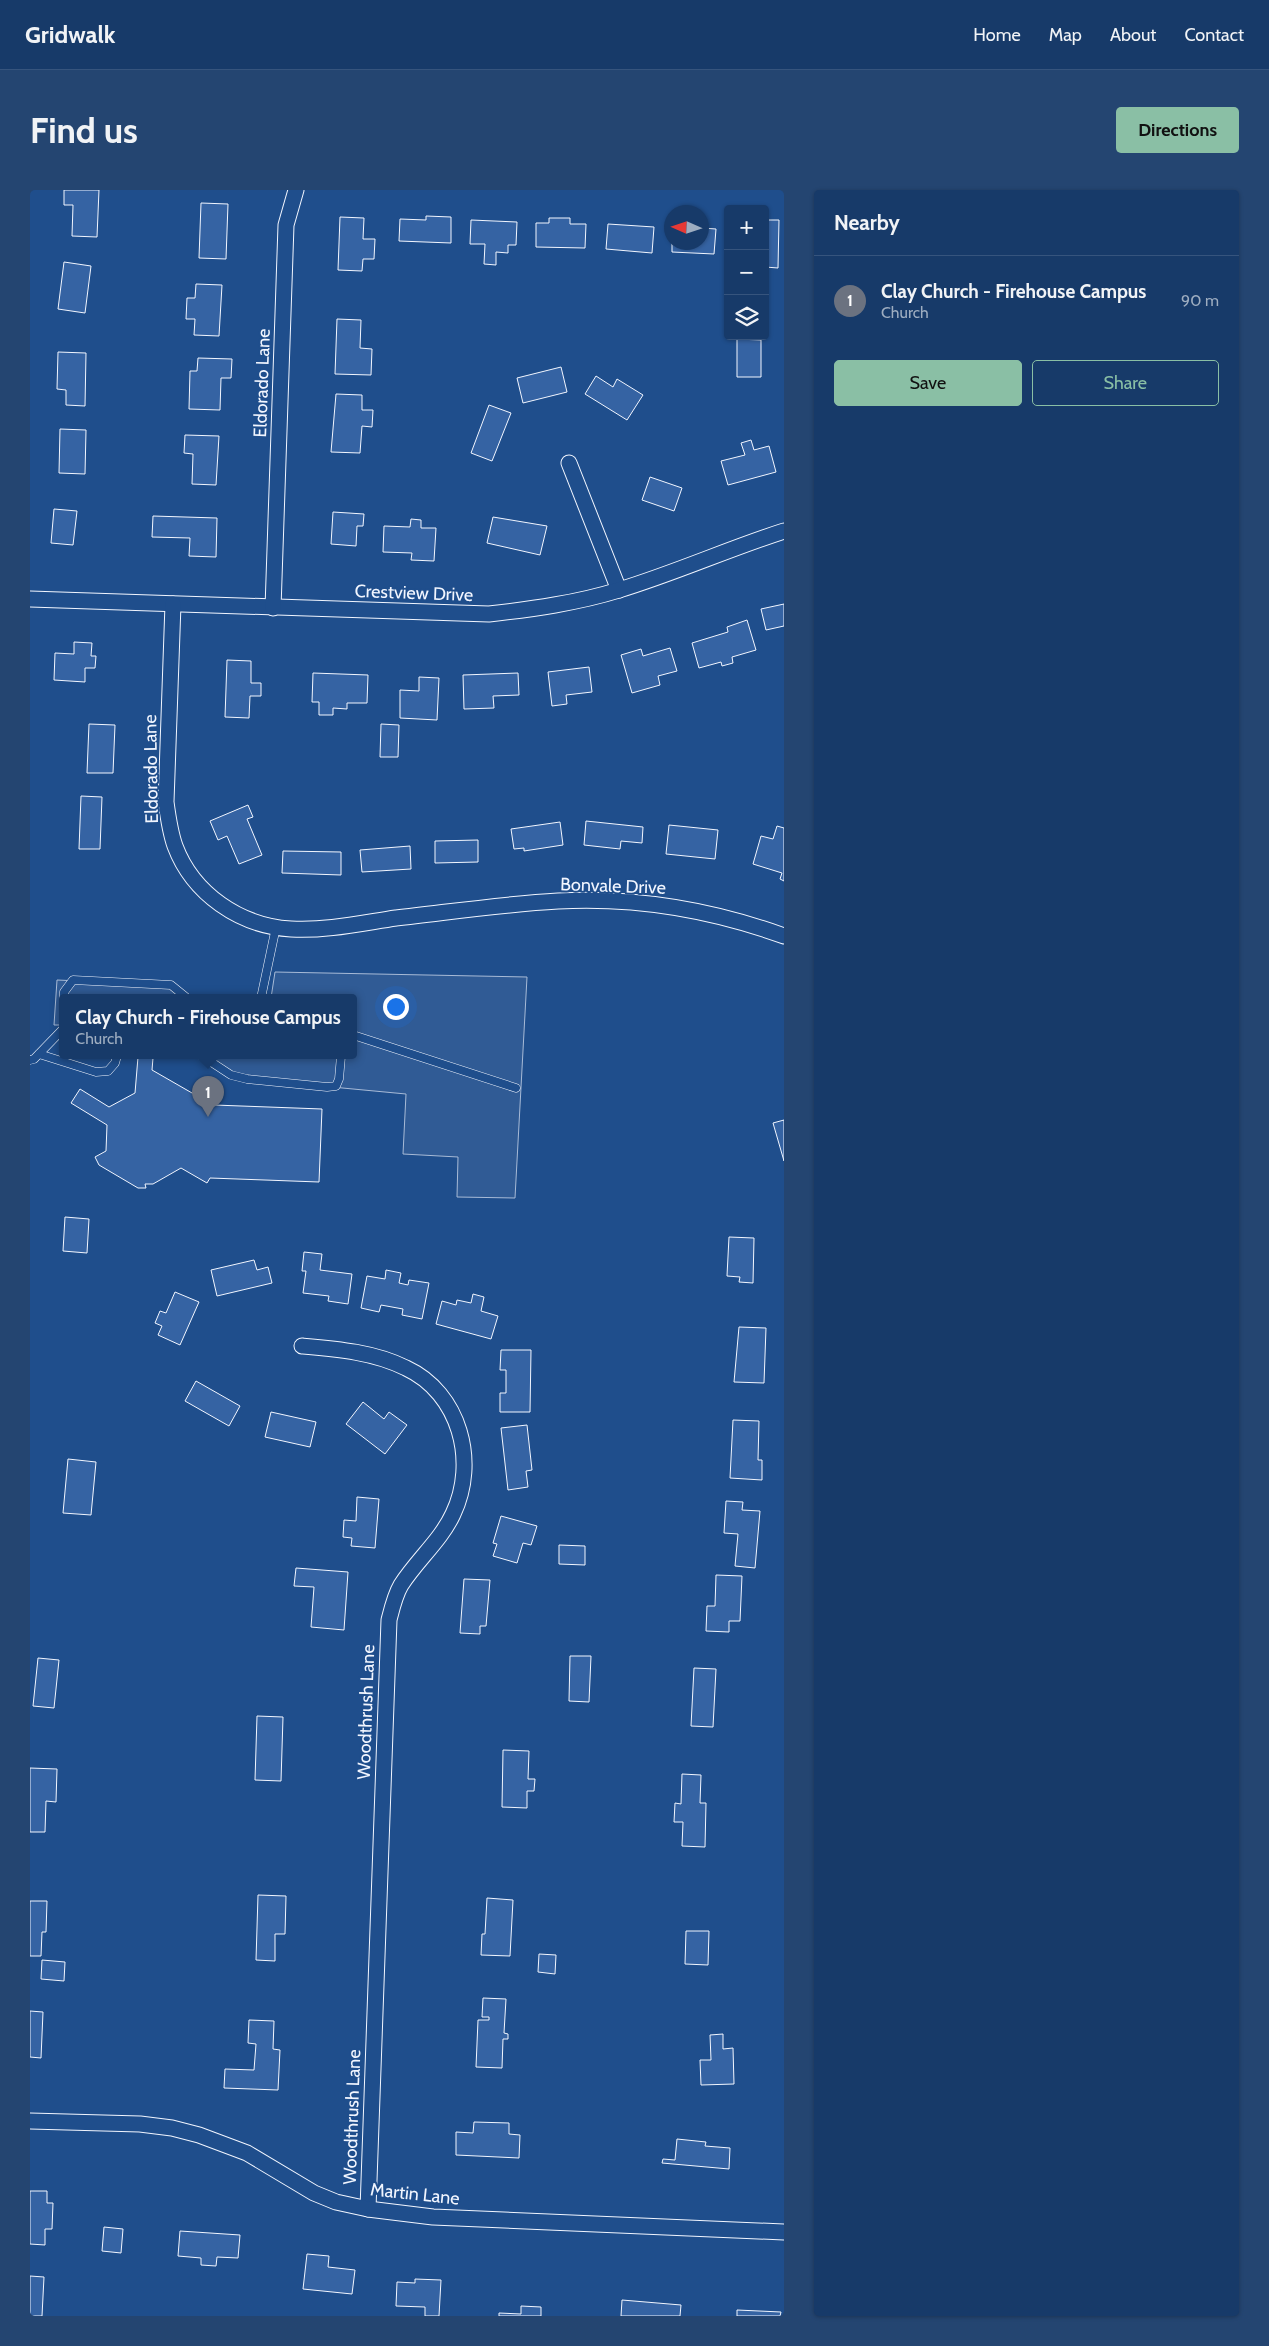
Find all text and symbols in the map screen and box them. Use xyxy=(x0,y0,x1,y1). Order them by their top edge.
text: Gridwalk xyxy=(25,20,115,49)
text: Home xyxy=(973,24,1021,46)
text: Map xyxy=(1049,24,1082,46)
text: About xyxy=(1110,24,1156,46)
text: Contact xyxy=(1184,24,1244,46)
button: Directions xyxy=(1116,107,1239,153)
text: Find us xyxy=(30,109,138,152)
north arrow xyxy=(664,205,709,250)
map controls xyxy=(724,205,769,340)
button: + xyxy=(724,205,769,250)
text: Nearby xyxy=(834,210,900,235)
button: − xyxy=(724,250,769,295)
text: Clay Church - Firehouse Campus xyxy=(881,280,1146,303)
text: 1 xyxy=(847,291,853,310)
text: 90 m xyxy=(1181,291,1219,310)
button: layers xyxy=(724,295,769,340)
text: Church xyxy=(881,303,929,322)
street label: Eldorado Lane xyxy=(249,328,275,438)
button: Save xyxy=(834,360,1022,406)
button: Share xyxy=(1032,360,1219,406)
street label: Crestview Drive xyxy=(354,580,474,606)
street label: Eldorado Lane xyxy=(139,714,163,824)
street label: Bonvale Drive xyxy=(560,873,666,899)
popup xyxy=(59,994,357,1059)
your location xyxy=(383,994,409,1020)
text: Clay Church - Firehouse Campus xyxy=(75,1006,341,1029)
text: Church xyxy=(75,1029,123,1048)
pin: 1 xyxy=(192,1076,224,1117)
street label: Woodthrush Lane xyxy=(353,1644,379,1780)
street label: Woodthrush Lane xyxy=(339,2049,365,2185)
street label: Martin Lane xyxy=(369,2178,461,2210)

